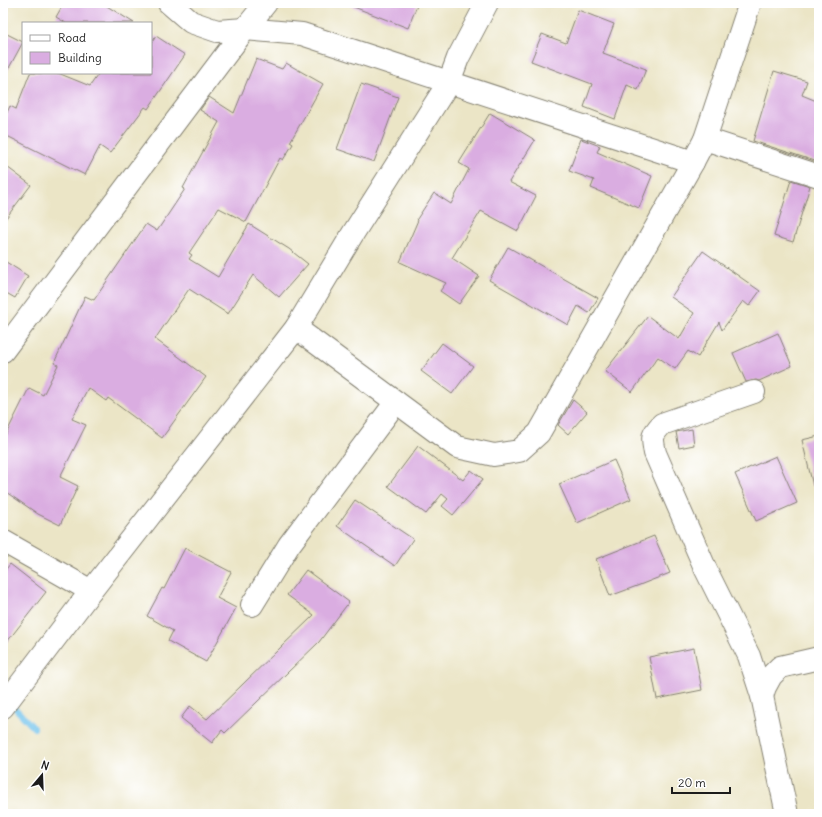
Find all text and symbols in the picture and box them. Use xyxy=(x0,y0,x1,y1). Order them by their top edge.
legend xyxy=(22,22,152,74)
text: Road xyxy=(58,30,86,45)
text: Building xyxy=(58,50,102,65)
north arrow xyxy=(22,755,62,795)
text: N xyxy=(39,758,51,773)
scale bar xyxy=(672,769,730,795)
text: 20 m xyxy=(678,775,706,790)

